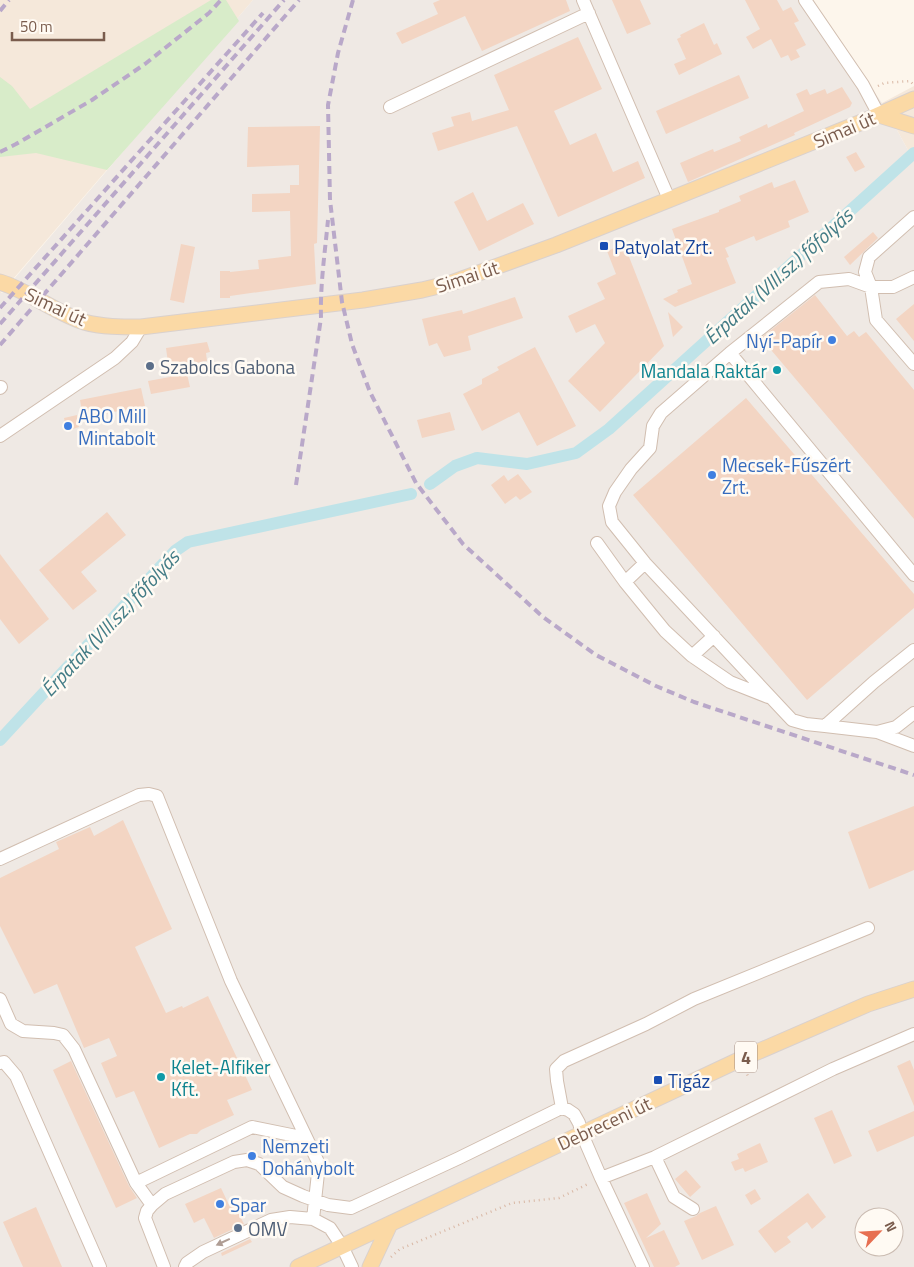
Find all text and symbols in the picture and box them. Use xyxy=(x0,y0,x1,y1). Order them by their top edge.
scale bar xyxy=(12,10,105,42)
text: 50 m xyxy=(20,15,53,38)
street label: Simai út xyxy=(808,103,880,155)
water label: Érpatak (VIII.sz.) főfolyás xyxy=(697,200,861,352)
place label: Patyolat Zrt. xyxy=(614,232,713,261)
marker: Patyolat Zrt. xyxy=(598,240,610,252)
street label: Simai út xyxy=(432,252,503,300)
street label: Simai út xyxy=(20,279,92,333)
place label: Nyí-Papír xyxy=(746,326,822,355)
marker: Nyí-Papír xyxy=(826,334,838,346)
place label: Szabolcs Gabona xyxy=(160,352,296,381)
place label: Mandala Raktár xyxy=(641,356,767,385)
marker: Szabolcs Gabona xyxy=(144,360,156,372)
marker: Mandala Raktár xyxy=(771,364,783,376)
place label: ABO Mill Mintabolt xyxy=(78,401,156,452)
marker: ABO Mill Mintabolt xyxy=(62,420,74,432)
place label: Mecsek-Fűszért Zrt. xyxy=(722,450,851,501)
marker: Mecsek-Fűszért Zrt. xyxy=(706,469,718,481)
water label: Érpatak (VIII.sz.) főfolyás xyxy=(33,541,188,704)
road number: 4 xyxy=(735,1042,757,1072)
place label: Kelet-Alfiker Kft. xyxy=(171,1052,271,1103)
place label: Tigáz xyxy=(668,1066,710,1095)
marker: Kelet-Alfiker Kft. xyxy=(155,1071,167,1083)
marker: Tigáz xyxy=(652,1074,664,1086)
street label: Debreceni út xyxy=(552,1088,656,1157)
place label: Nemzeti Dohánybolt xyxy=(262,1131,355,1182)
marker: Nemzeti Dohánybolt xyxy=(246,1150,258,1162)
place label: Spar xyxy=(230,1190,267,1219)
marker: Spar xyxy=(214,1198,226,1210)
north arrow xyxy=(854,1207,904,1257)
place label: OMV xyxy=(248,1214,288,1243)
text: N xyxy=(880,1217,903,1235)
marker: OMV xyxy=(232,1222,244,1234)
one-way arrow xyxy=(216,1239,230,1247)

